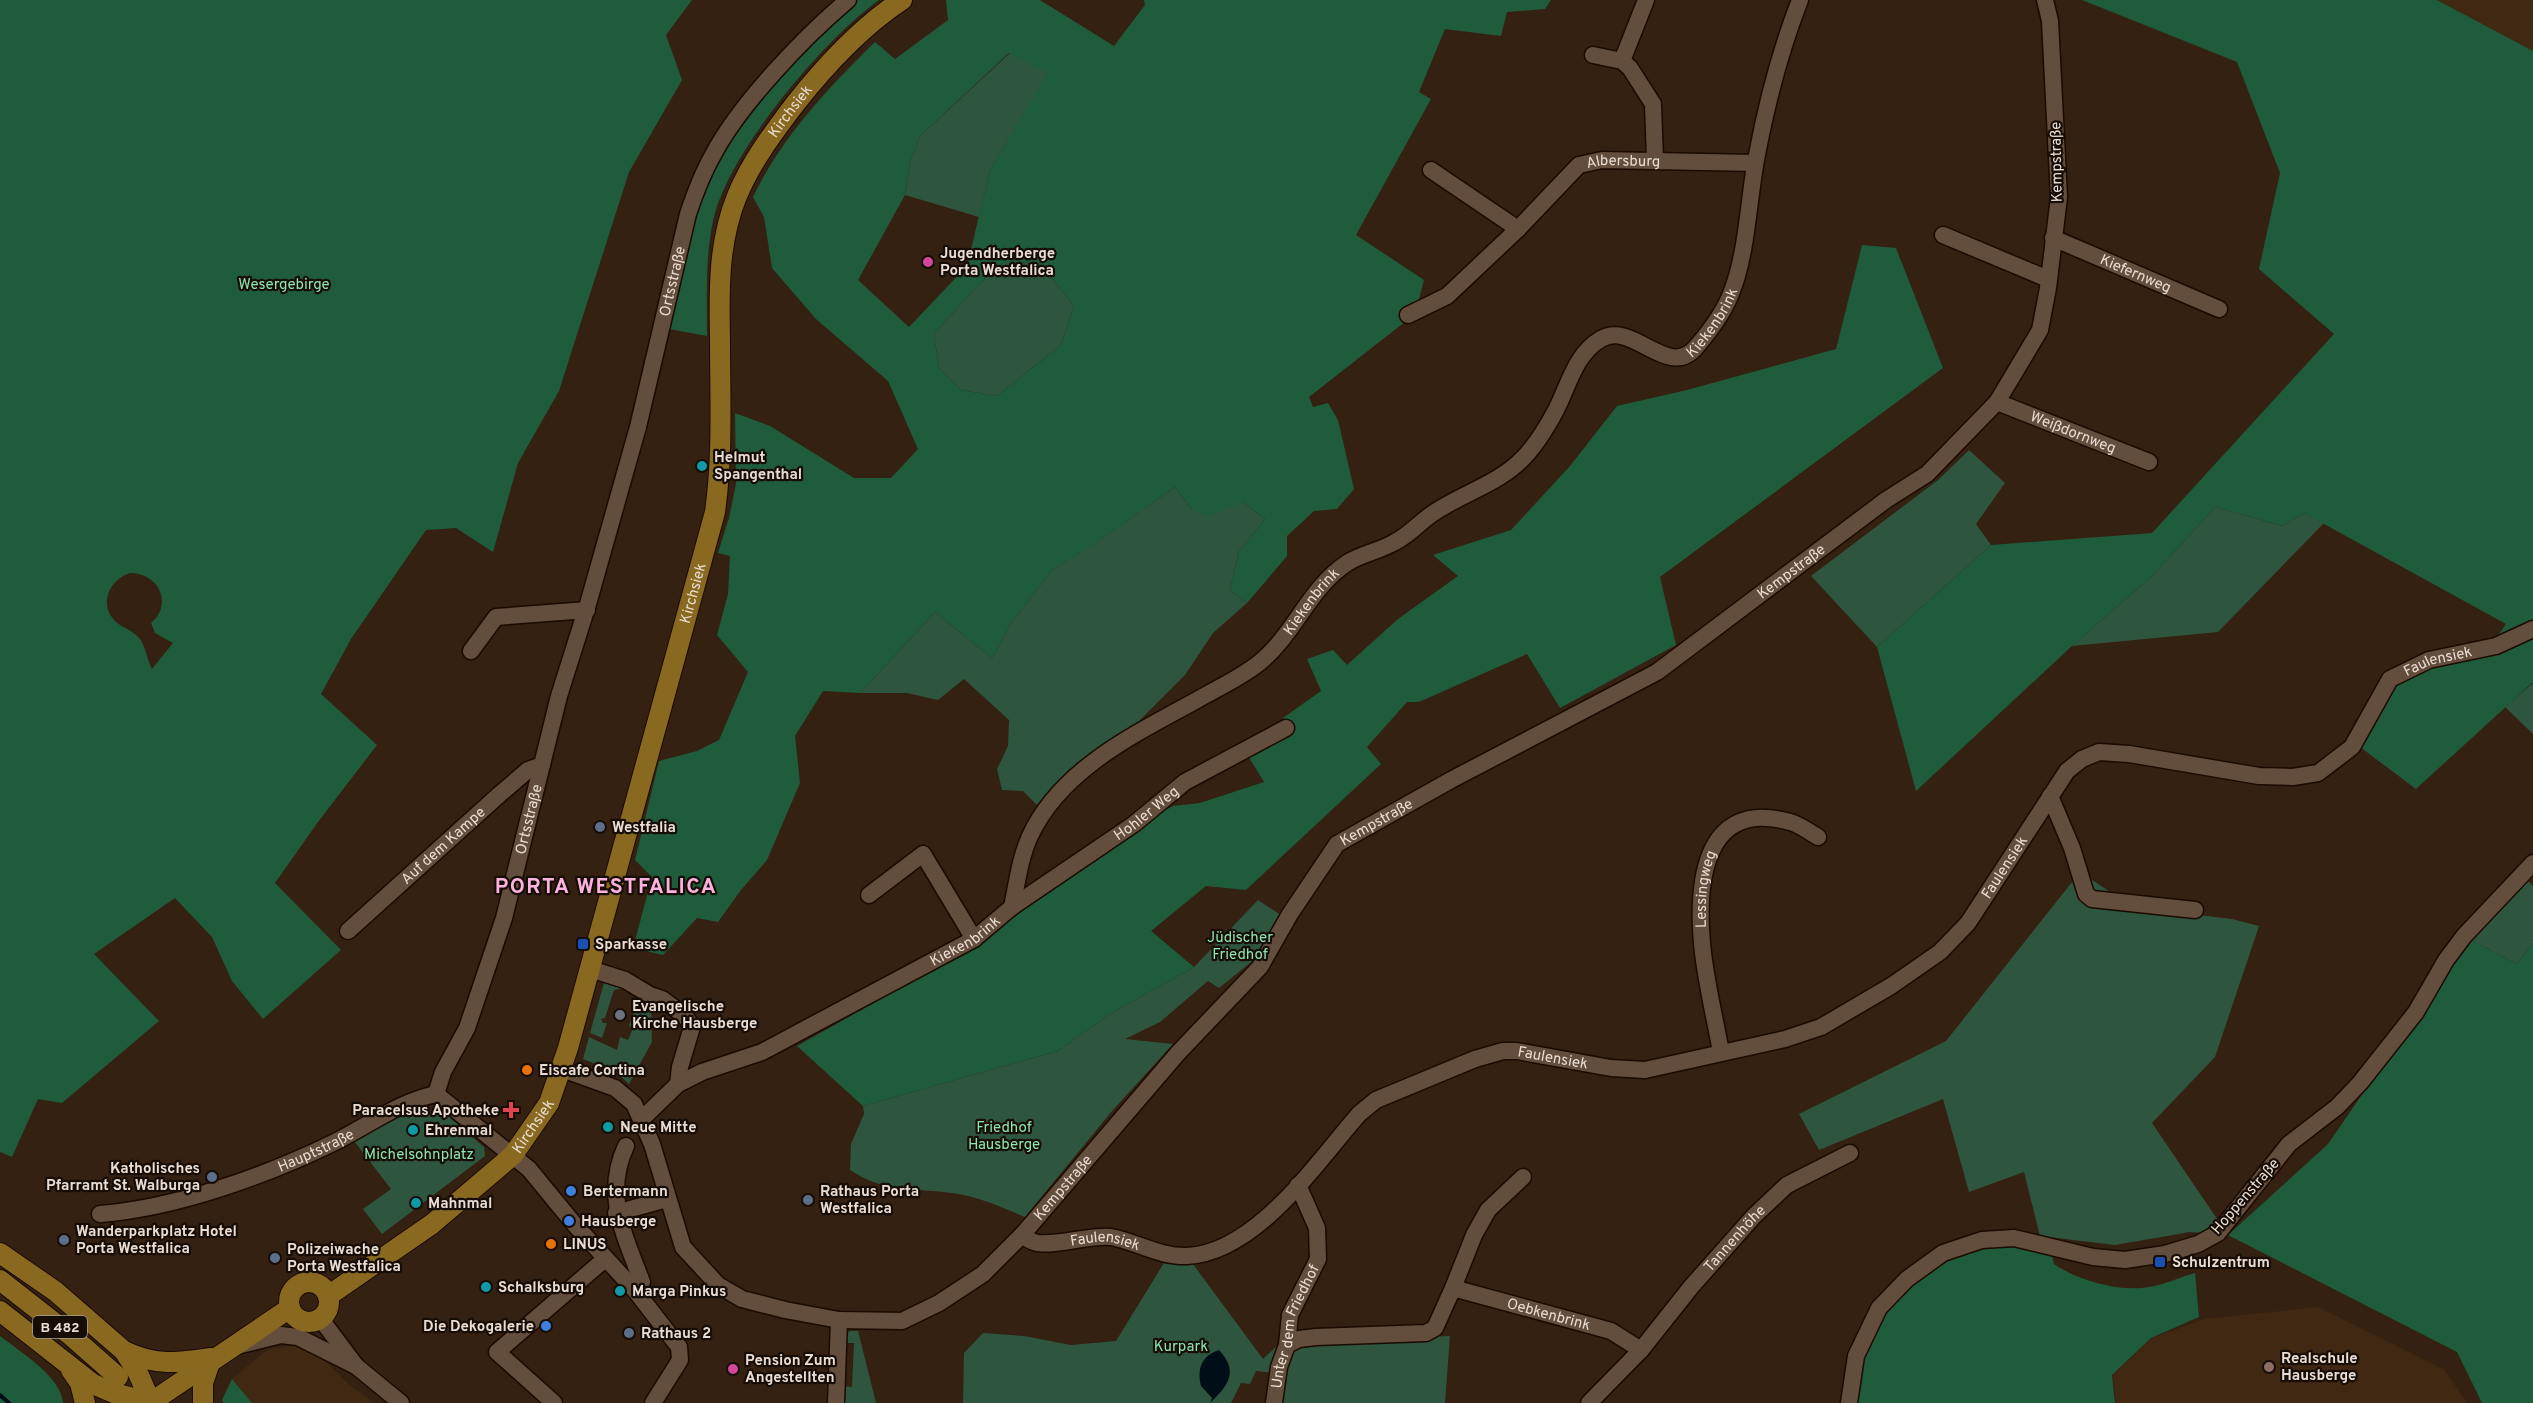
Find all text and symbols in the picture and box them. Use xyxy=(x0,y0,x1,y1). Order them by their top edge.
street label: Kirchsiek xyxy=(765,82,818,142)
street label: Kempstraße xyxy=(2047,121,2068,202)
street label: Albersburg xyxy=(1584,152,1661,174)
street label: Ortsstraße xyxy=(656,245,691,319)
place label: Jugendherberge Porta Westfalica xyxy=(940,245,1055,281)
street label: Kiefernweg xyxy=(2097,251,2174,298)
marker: Jugendherberge Porta Westfalica xyxy=(921,255,935,269)
park label: Wesergebirge xyxy=(238,276,330,295)
street label: Kiekenbrink xyxy=(1683,286,1743,363)
street label: Weißdornweg xyxy=(2027,408,2118,459)
place label: Helmut Spangenthal xyxy=(714,449,802,485)
marker: Helmut Spangenthal xyxy=(695,459,709,473)
street label: Kempstraße xyxy=(1754,541,1830,604)
street label: Kirchsiek xyxy=(677,561,712,626)
street label: Kiekenbrink xyxy=(1280,565,1344,640)
street label: Faulensiek xyxy=(2401,643,2474,682)
street label: Ortsstraße xyxy=(512,783,548,857)
street label: Hohler Weg xyxy=(1111,783,1184,846)
street label: Kempstraße xyxy=(1337,795,1417,851)
street label: Auf dem Kampe xyxy=(398,803,490,889)
place label: Westfalia xyxy=(612,819,676,838)
marker: Westfalia xyxy=(593,820,607,834)
street label: Faulensiek xyxy=(1978,833,2033,903)
street label: Lessingweg xyxy=(1693,848,1722,928)
district label: PORTA WESTFALICA xyxy=(495,874,717,901)
street label: Kiekenbrink xyxy=(927,912,1005,972)
park label: Jüdischer Friedhof xyxy=(1207,929,1273,965)
place label: Sparkasse xyxy=(595,936,667,955)
marker: Sparkasse xyxy=(576,937,590,951)
place label: Evangelische Kirche Hausberge xyxy=(632,998,757,1034)
marker: Evangelische Kirche Hausberge xyxy=(613,1008,627,1022)
street label: Faulensiek xyxy=(1516,1043,1589,1075)
place label: Eiscafe Cortina xyxy=(539,1062,645,1081)
marker: Eiscafe Cortina xyxy=(520,1063,534,1077)
street label: Kirchsiek xyxy=(509,1096,560,1158)
place label: Paracelsus Apotheke xyxy=(352,1102,499,1121)
marker: Paracelsus Apotheke xyxy=(504,1103,518,1117)
place label: Neue Mitte xyxy=(620,1119,697,1138)
park label: Friedhof Hausberge xyxy=(968,1119,1040,1155)
marker: Neue Mitte xyxy=(601,1120,615,1134)
place label: Ehrenmal xyxy=(425,1122,492,1141)
marker: Ehrenmal xyxy=(406,1123,420,1137)
street label: Hauptstraße xyxy=(275,1126,358,1177)
park label: Michelsohnplatz xyxy=(364,1146,474,1165)
street label: Kempstraße xyxy=(1030,1152,1097,1225)
street label: Hoppenstraße xyxy=(2208,1155,2284,1239)
place label: Katholisches Pfarramt St. Walburga xyxy=(46,1160,200,1196)
marker: Katholisches Pfarramt St. Walburga xyxy=(205,1170,219,1184)
place label: Bertermann xyxy=(583,1183,668,1202)
place label: Rathaus Porta Westfalica xyxy=(820,1183,919,1219)
marker: Bertermann xyxy=(564,1184,578,1198)
marker: Rathaus Porta Westfalica xyxy=(801,1193,815,1207)
place label: Mahnmal xyxy=(428,1195,492,1214)
marker: Mahnmal xyxy=(409,1196,423,1210)
street label: Tannenhöhe xyxy=(1701,1202,1771,1277)
place label: Hausberge xyxy=(581,1213,656,1232)
marker: Hausberge xyxy=(562,1214,576,1228)
place label: Wanderparkplatz Hotel Porta Westfalica xyxy=(76,1223,237,1259)
street label: Faulensiek xyxy=(1069,1228,1142,1256)
marker: Wanderparkplatz Hotel Porta Westfalica xyxy=(57,1233,71,1247)
place label: LINUS xyxy=(563,1236,607,1255)
marker: LINUS xyxy=(544,1237,558,1251)
place label: Polizeiwache Porta Westfalica xyxy=(287,1241,401,1277)
marker: Polizeiwache Porta Westfalica xyxy=(268,1251,282,1265)
place label: Schulzentrum xyxy=(2172,1254,2270,1273)
marker: Schulzentrum xyxy=(2153,1255,2167,1269)
street label: Unter dem Friedhof xyxy=(1268,1262,1325,1390)
place label: Schalksburg xyxy=(498,1279,584,1298)
marker: Schalksburg xyxy=(479,1280,493,1294)
place label: Marga Pinkus xyxy=(632,1283,726,1302)
marker: Marga Pinkus xyxy=(613,1284,627,1298)
street label: Oebkenbrink xyxy=(1504,1295,1592,1336)
road number: B 482 xyxy=(33,1316,87,1338)
place label: Die Dekogalerie xyxy=(423,1318,534,1337)
marker: Die Dekogalerie xyxy=(539,1319,553,1333)
place label: Rathaus 2 xyxy=(641,1325,711,1344)
marker: Rathaus 2 xyxy=(622,1326,636,1340)
park label: Kurpark xyxy=(1154,1338,1208,1357)
place label: Realschule Hausberge xyxy=(2281,1350,2358,1386)
place label: Pension Zum Angestellten xyxy=(745,1352,836,1388)
marker: Realschule Hausberge xyxy=(2262,1360,2276,1374)
marker: Pension Zum Angestellten xyxy=(726,1362,740,1376)

